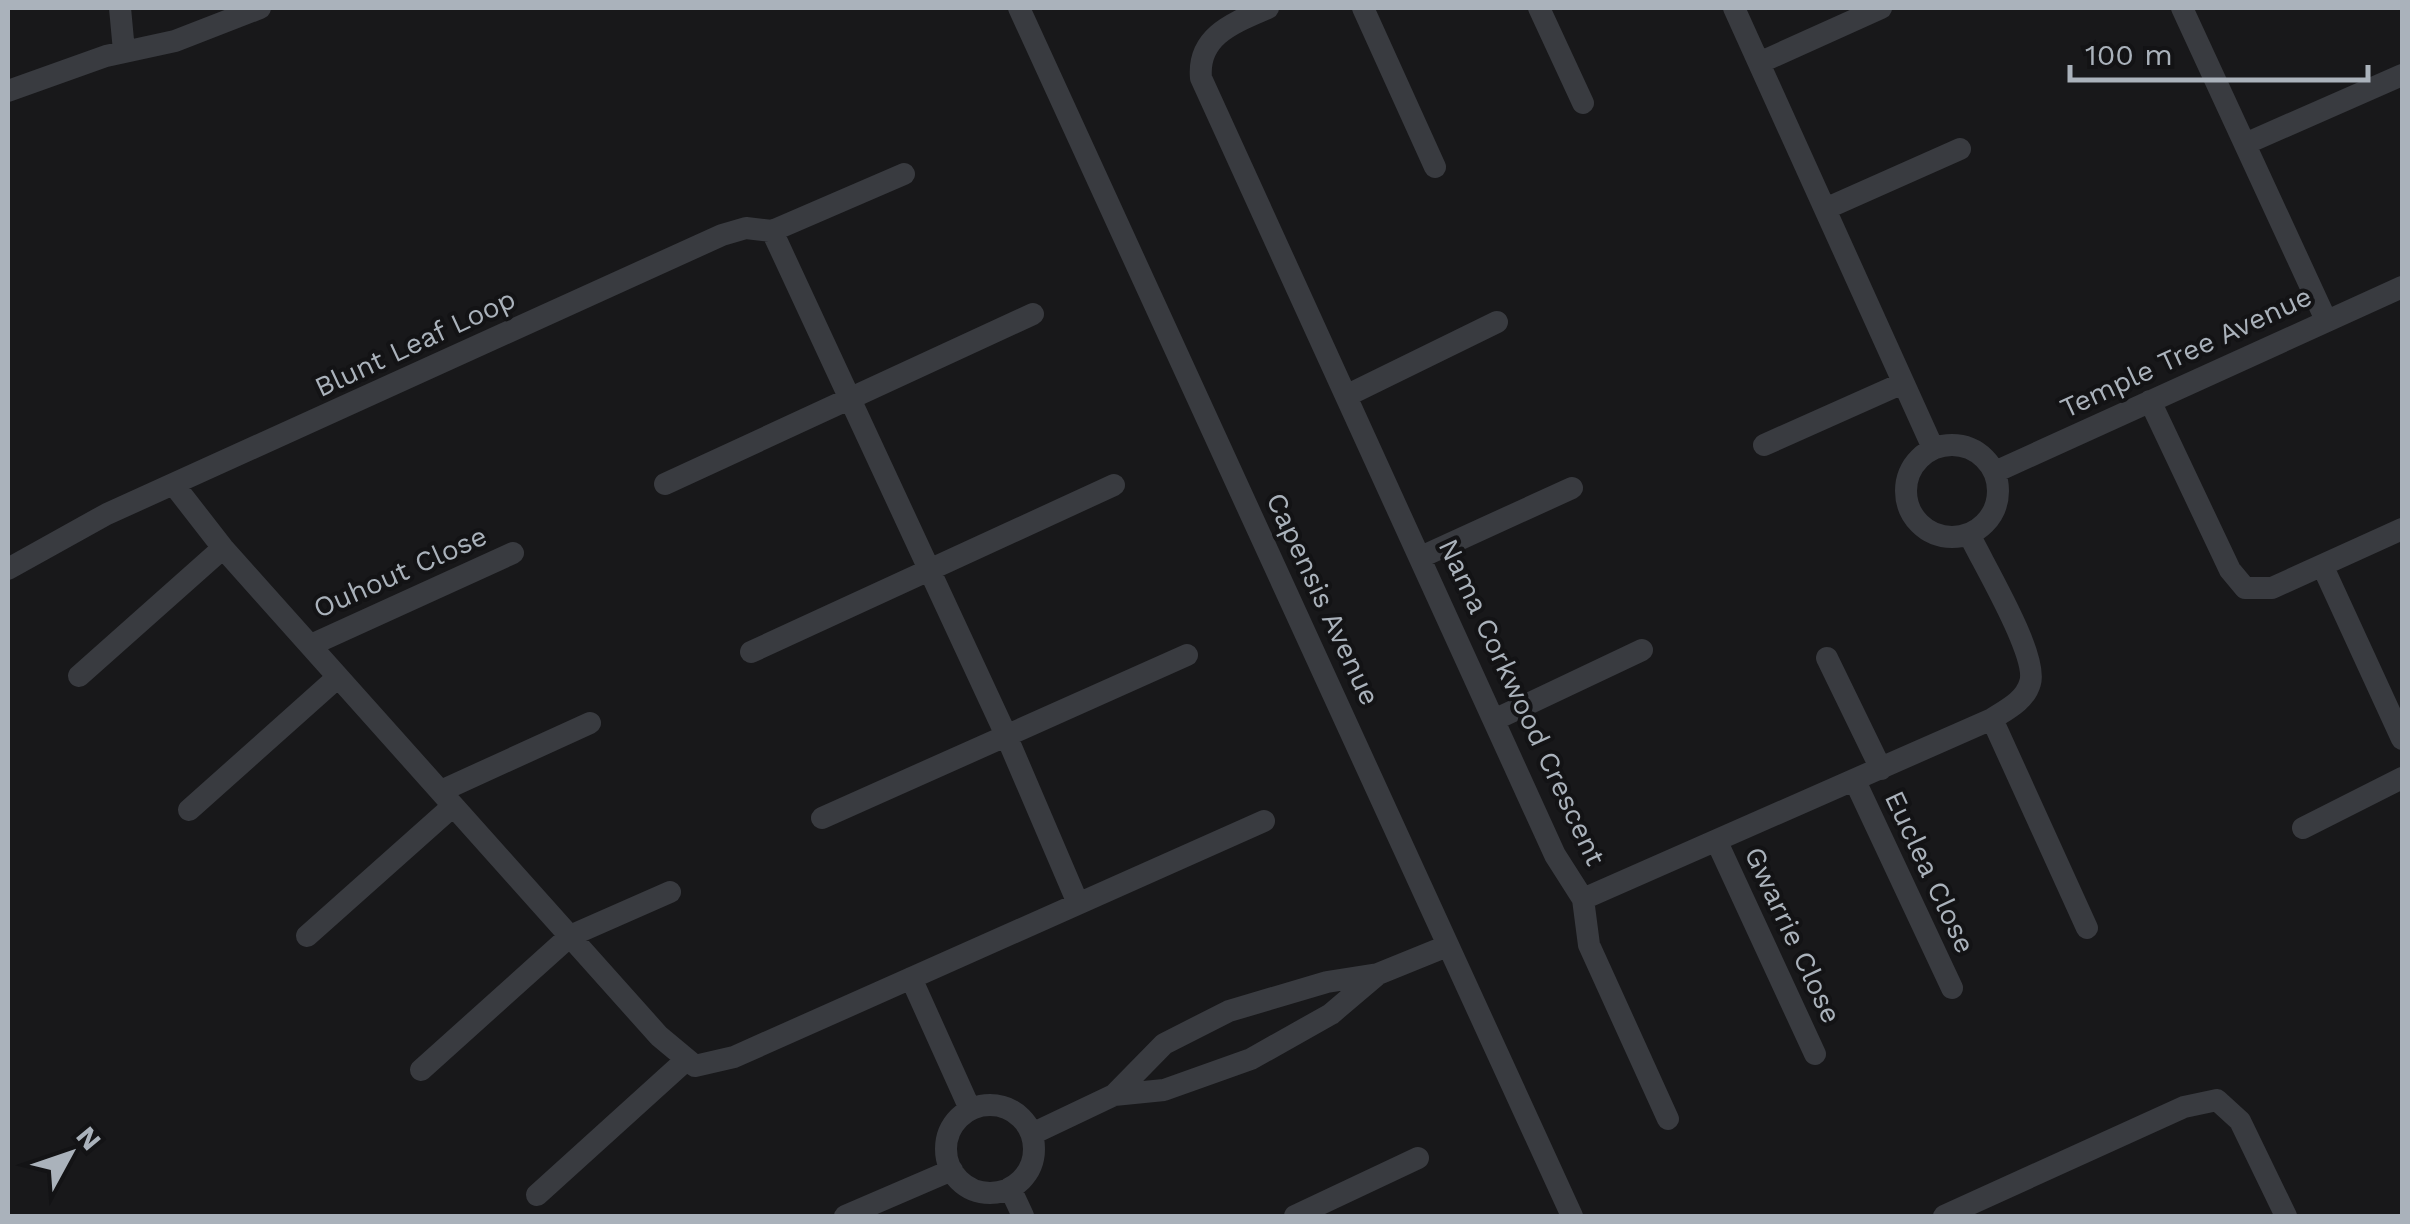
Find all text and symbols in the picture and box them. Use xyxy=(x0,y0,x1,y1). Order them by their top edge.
scale bar xyxy=(2070,20,2368,82)
text: 100 m xyxy=(2085,37,2173,72)
street label: Temple Tree Avenue xyxy=(2055,279,2317,425)
street label: Blunt Leaf Loop xyxy=(309,282,521,404)
street label: Capensis Avenue xyxy=(1259,488,1387,710)
street label: Ouhout Close xyxy=(308,519,492,625)
street label: Nama Corkwood Crescent xyxy=(1432,533,1612,871)
street label: Euclea Close xyxy=(1878,786,1982,958)
street label: Gwarrie Close xyxy=(1738,842,1848,1028)
north arrow xyxy=(20,1104,120,1204)
text: N xyxy=(69,1120,108,1157)

